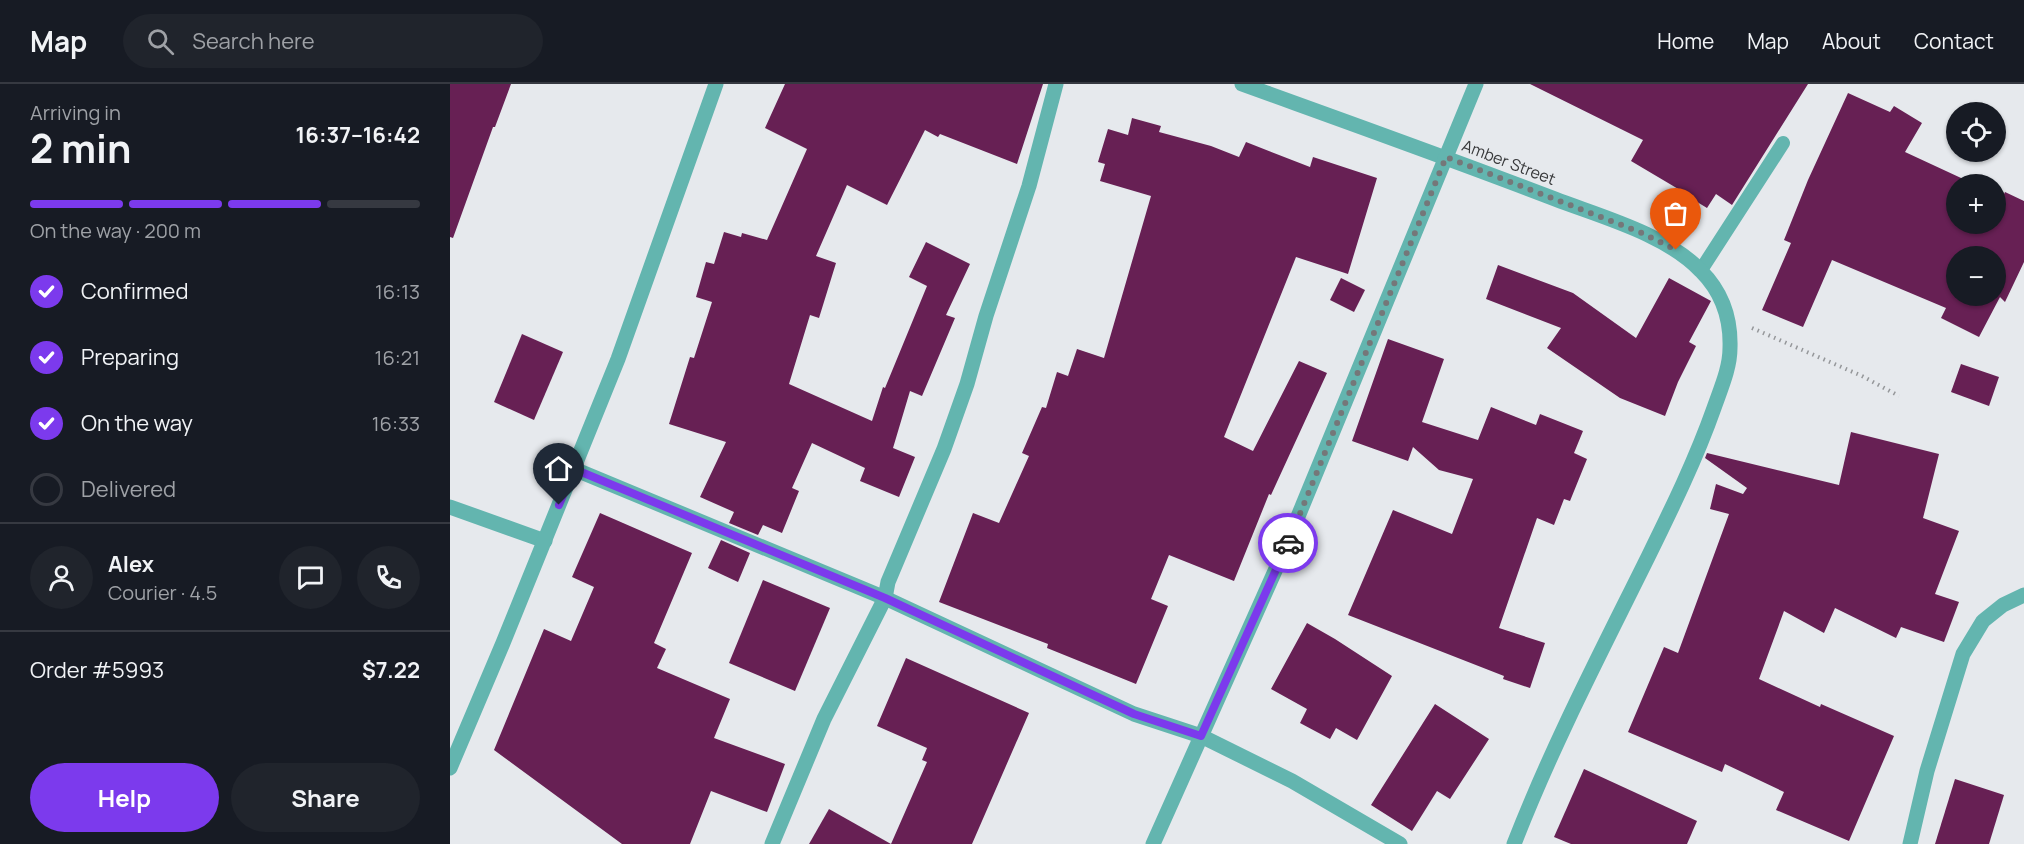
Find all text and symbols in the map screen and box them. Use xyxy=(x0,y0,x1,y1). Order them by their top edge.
search box xyxy=(123,14,543,68)
text: Map xyxy=(30,22,87,60)
icon: search xyxy=(144,25,177,58)
text: Search here xyxy=(192,26,315,56)
text: Home xyxy=(1657,27,1714,55)
text: Map xyxy=(1747,27,1789,55)
text: About xyxy=(1822,27,1881,55)
text: Contact xyxy=(1914,27,1994,55)
text: Arriving in xyxy=(30,99,121,126)
map controls xyxy=(1946,102,2006,306)
button: locate xyxy=(1946,102,2006,162)
text: 16:37–16:42 xyxy=(296,120,420,150)
text: 2 min xyxy=(30,121,131,175)
street label: Amber Street xyxy=(1459,134,1559,190)
button: + xyxy=(1946,174,2006,234)
pin xyxy=(1650,188,1701,250)
icon: bag xyxy=(1659,197,1692,230)
text: On the way · 200 m xyxy=(30,217,201,244)
button: − xyxy=(1946,246,2006,306)
icon: check xyxy=(30,275,63,308)
text: Confirmed xyxy=(81,276,189,306)
text: 16:13 xyxy=(375,278,420,305)
icon: check xyxy=(30,341,63,374)
text: Preparing xyxy=(81,342,179,372)
text: 16:21 xyxy=(375,344,420,371)
icon: check xyxy=(30,407,63,440)
text: On the way xyxy=(81,408,193,438)
text: 16:33 xyxy=(372,410,420,437)
pin xyxy=(533,443,584,505)
icon: home xyxy=(542,452,575,485)
text: Delivered xyxy=(81,474,176,504)
courier xyxy=(1258,513,1318,573)
icon: car xyxy=(1272,527,1305,560)
button: person xyxy=(30,546,93,609)
button: chat xyxy=(279,546,342,609)
button: phone xyxy=(357,546,420,609)
text: Alex xyxy=(108,549,154,579)
text: Courier · 4.5 xyxy=(108,579,217,606)
text: Order #5993 xyxy=(30,655,164,685)
text: $7.22 xyxy=(362,655,420,685)
button: Help xyxy=(30,763,219,832)
button: Share xyxy=(231,763,420,832)

